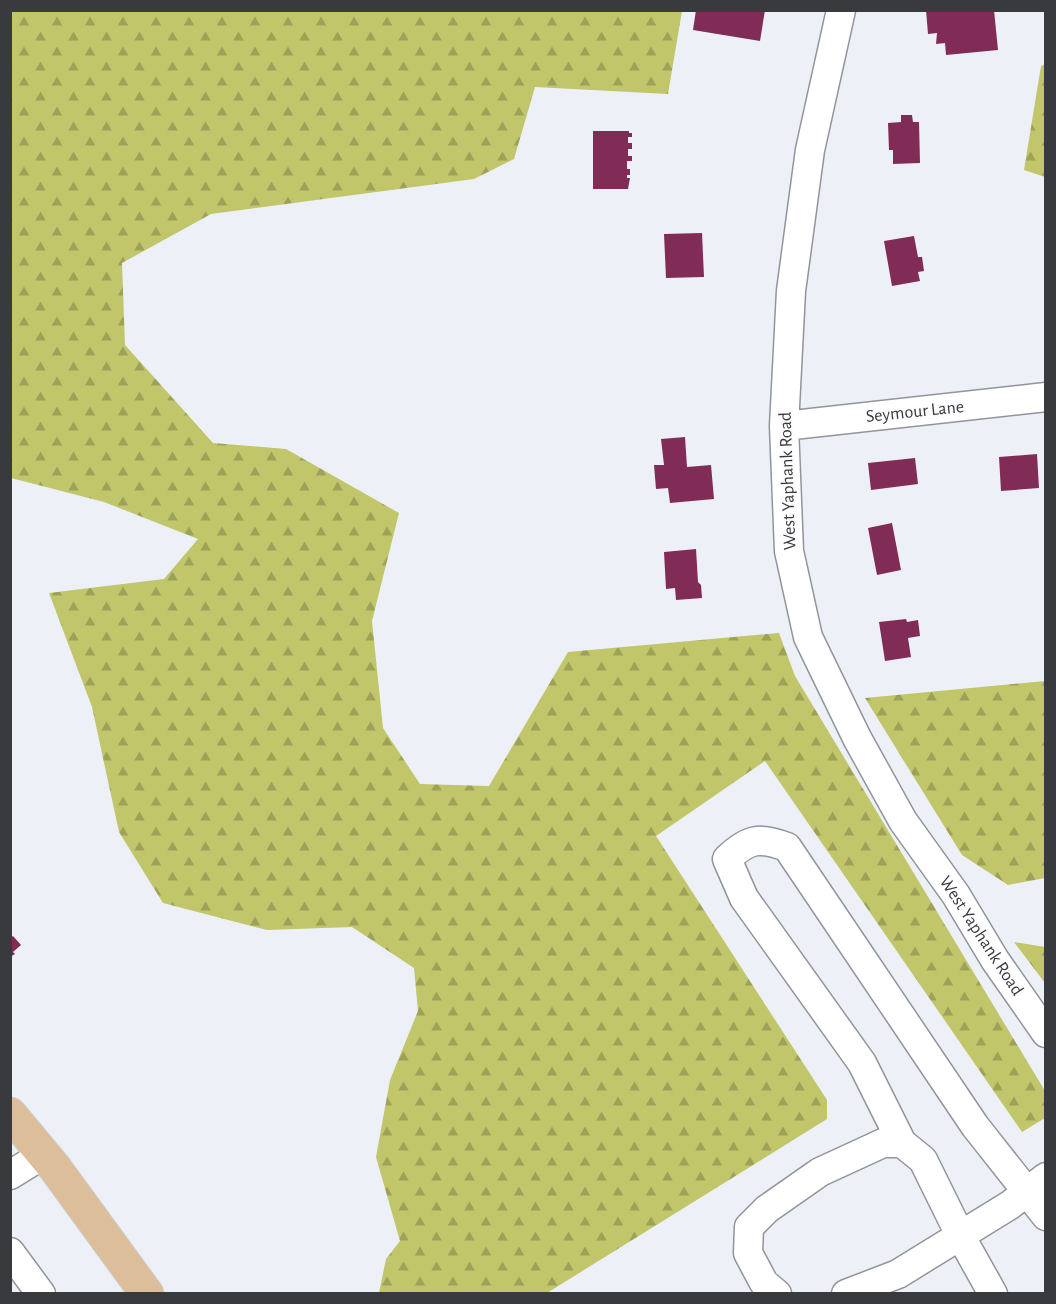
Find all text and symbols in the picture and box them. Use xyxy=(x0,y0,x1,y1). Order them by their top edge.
street label: Seymour Lane xyxy=(865,398,965,426)
street label: West Yaphank Road xyxy=(777,411,799,551)
street label: West Yaphank Road xyxy=(936,873,1026,999)

